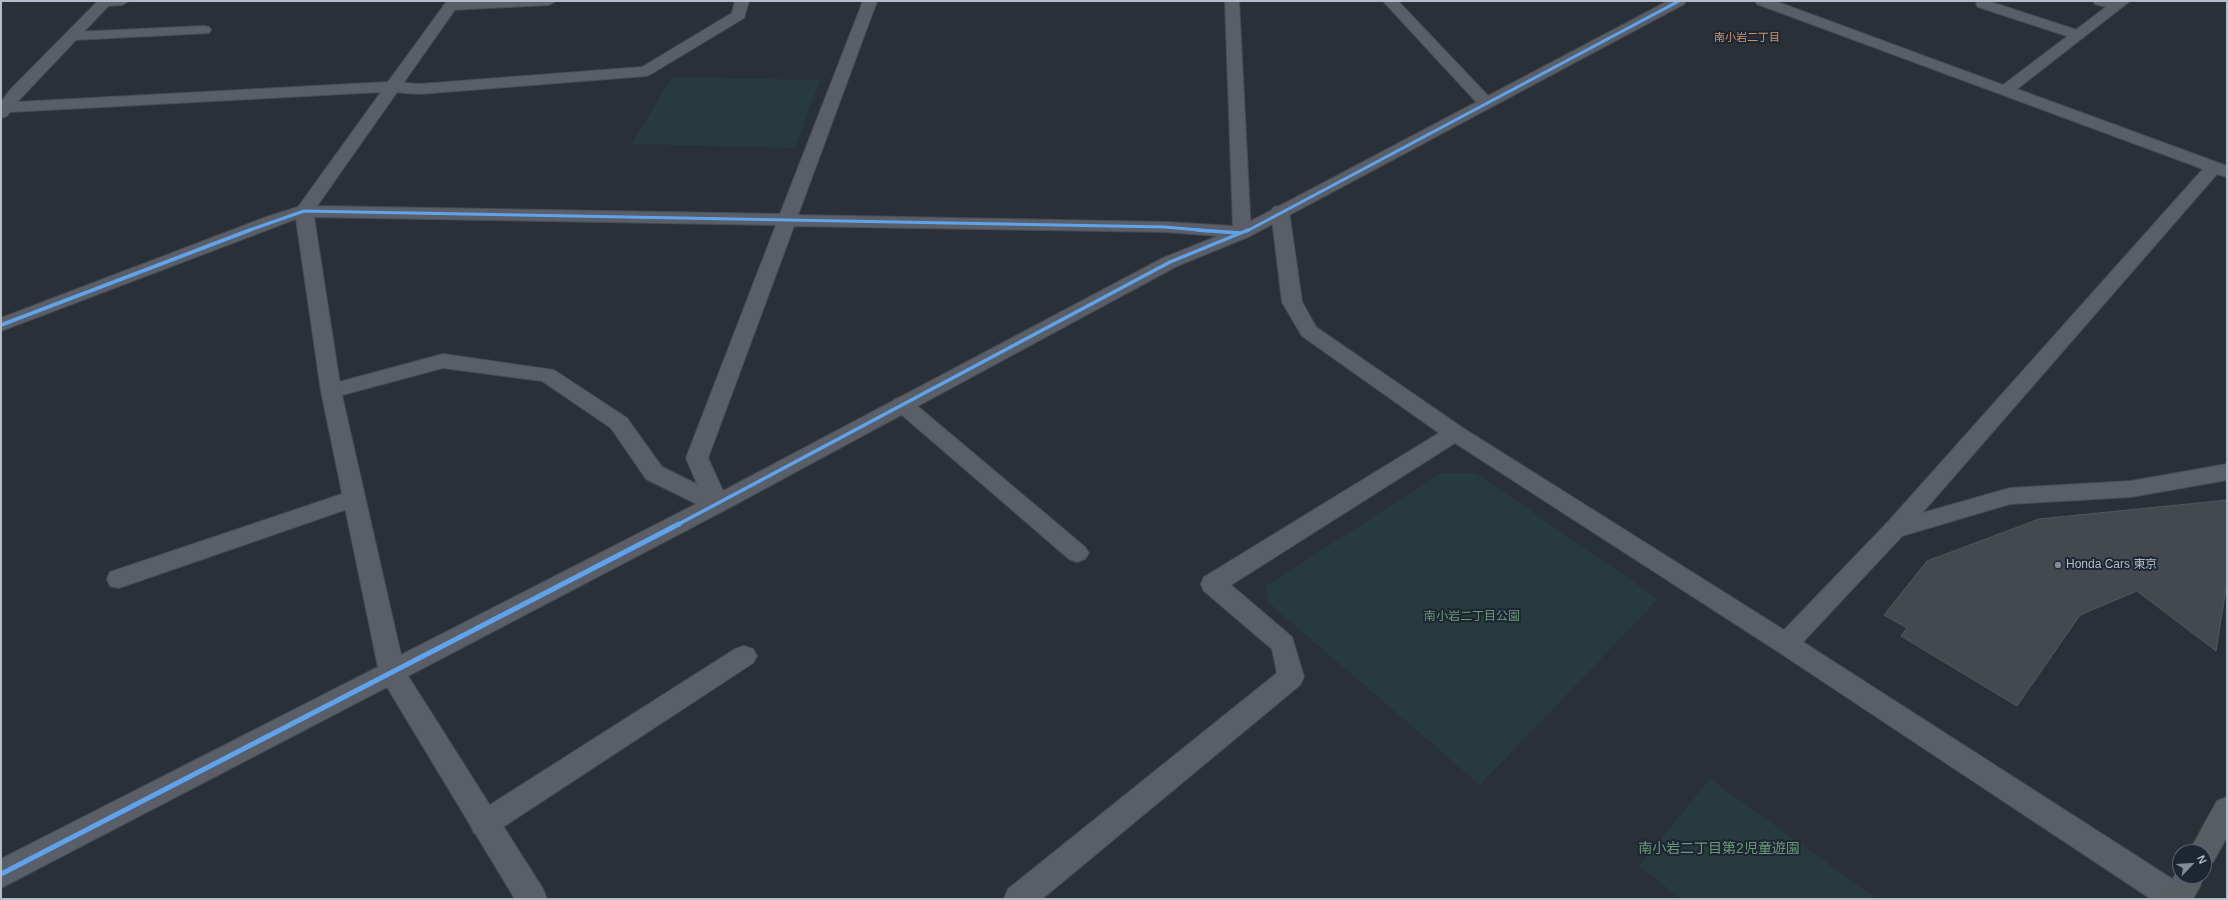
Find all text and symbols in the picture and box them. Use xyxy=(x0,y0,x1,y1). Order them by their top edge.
district label: 南小岩二丁目 xyxy=(1714,31,1780,45)
place label: Honda Cars 東京 xyxy=(2066,558,2157,572)
marker: Honda Cars 東京 xyxy=(2053,560,2063,570)
park label: 南小岩二丁目公園 xyxy=(1424,610,1520,624)
park label: 南小岩二丁目第2児童遊園 xyxy=(1638,841,1800,857)
north arrow xyxy=(2172,844,2212,884)
text: N xyxy=(2195,853,2209,865)

